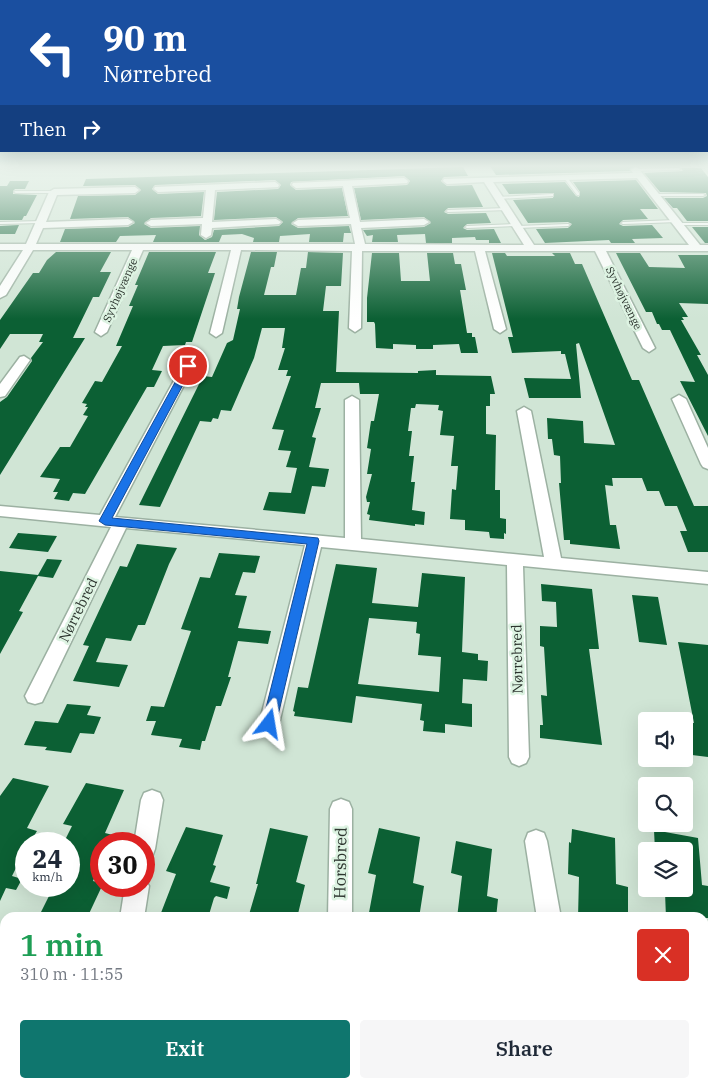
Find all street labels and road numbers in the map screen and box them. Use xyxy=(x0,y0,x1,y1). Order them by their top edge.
street label: Syvhøjvænge xyxy=(100,256,140,324)
street label: Syvhøjvænge xyxy=(603,264,645,332)
street label: Nørrebred xyxy=(55,574,102,645)
street label: Nørrebred xyxy=(507,624,527,694)
street label: Horsbred xyxy=(329,827,351,899)

